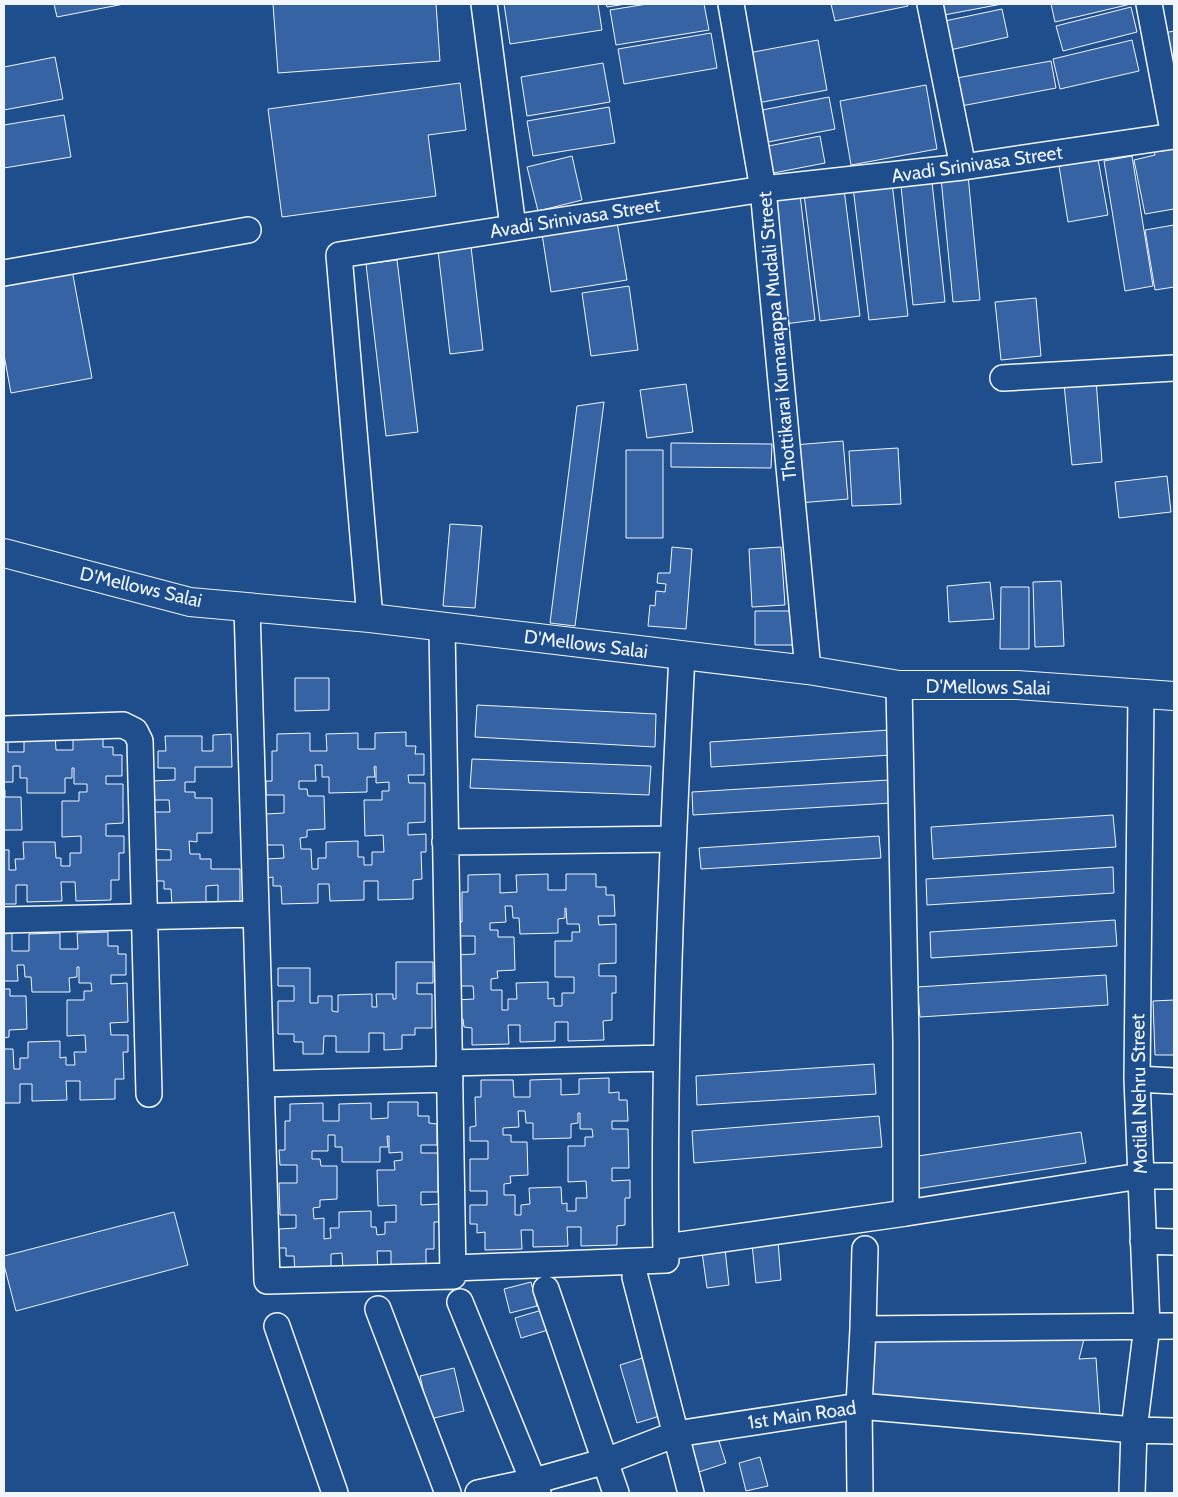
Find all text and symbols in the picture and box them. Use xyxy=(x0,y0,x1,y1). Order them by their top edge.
street label: Avadi Srinivasa Street xyxy=(890,141,1065,187)
street label: Thottikarai Kumarappa Mudali Street xyxy=(753,190,801,482)
street label: Avadi Srinivasa Street xyxy=(488,193,662,243)
street label: D'Mellows Salai xyxy=(78,562,204,612)
street label: D'Mellows Salai xyxy=(523,625,649,663)
street label: D'Mellows Salai xyxy=(925,674,1051,700)
street label: Motilal Nehru Street xyxy=(1126,1013,1152,1174)
street label: 1st Main Road xyxy=(746,1396,858,1434)

